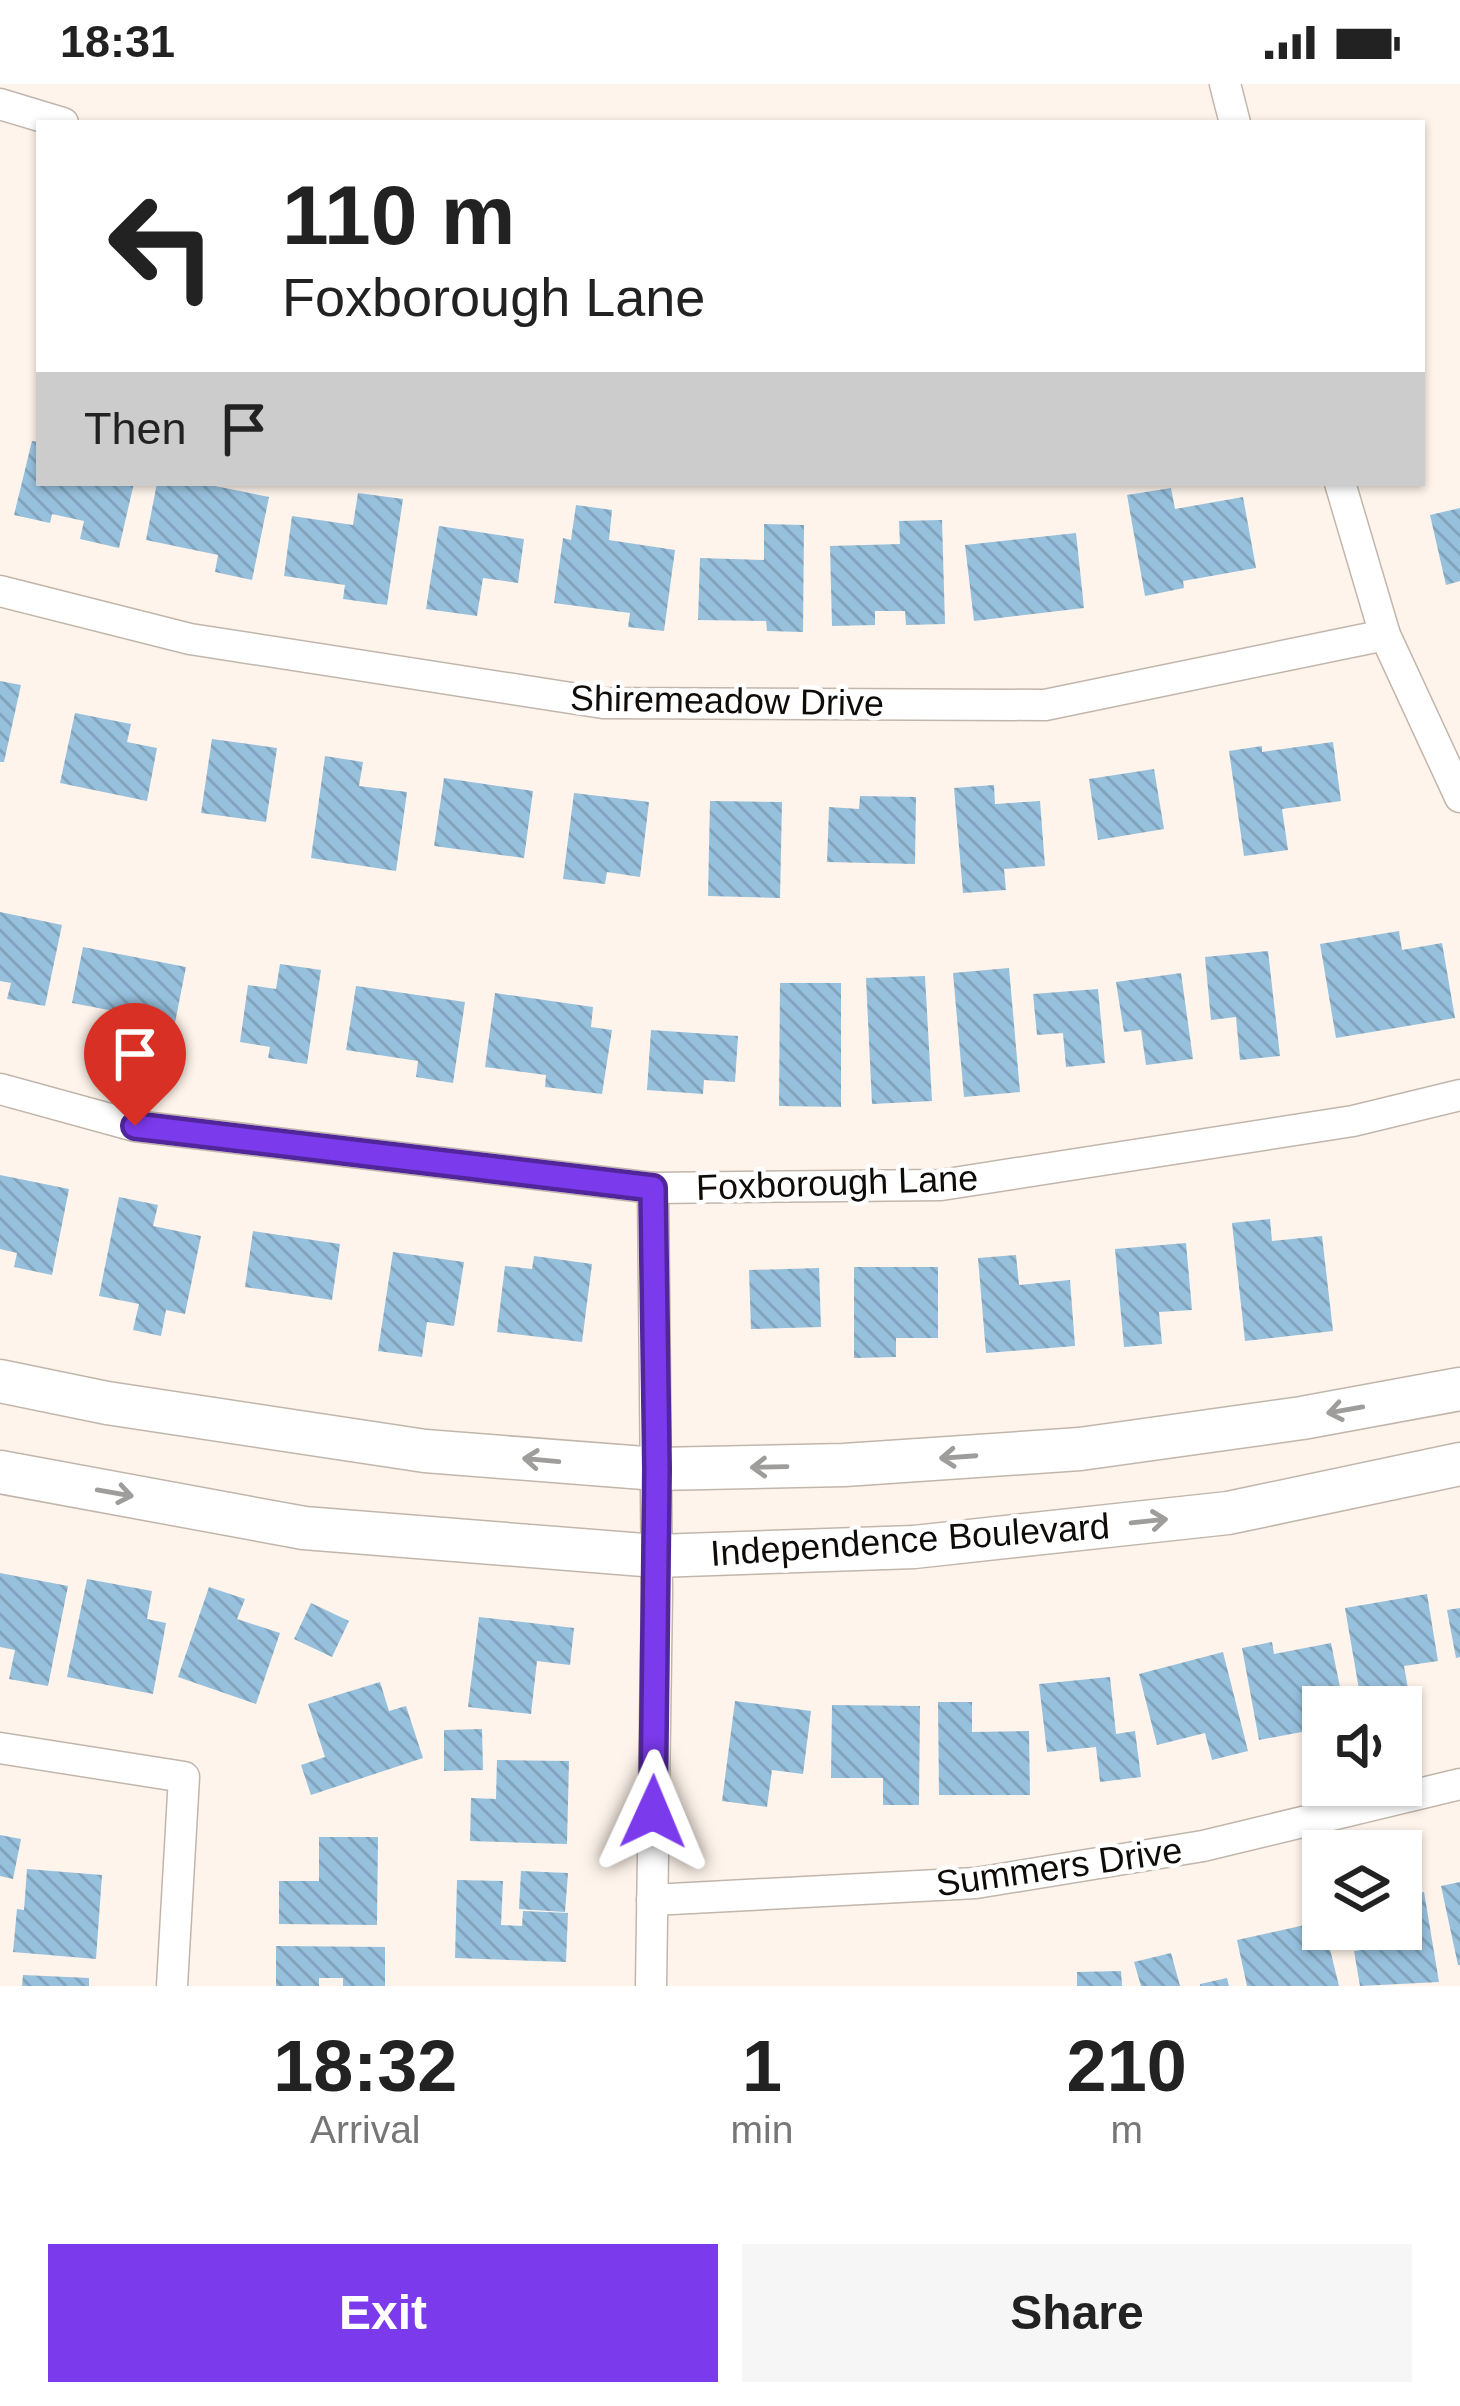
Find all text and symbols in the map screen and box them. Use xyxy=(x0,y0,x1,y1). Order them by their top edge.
text: 18:31 xyxy=(60,16,175,67)
icon: left xyxy=(84,168,240,324)
text: 110 m xyxy=(282,168,516,262)
text: Foxborough Lane xyxy=(282,267,705,327)
icon: arrive xyxy=(211,396,277,462)
text: Then xyxy=(84,403,187,454)
street label: Shiremeadow Drive xyxy=(570,677,884,724)
pin xyxy=(84,1003,186,1126)
icon: arrive xyxy=(102,1021,168,1087)
street label: Foxborough Lane xyxy=(695,1157,979,1208)
one-way arrow xyxy=(1326,1400,1365,1423)
one-way arrow xyxy=(939,1446,978,1469)
one-way arrow xyxy=(522,1448,561,1471)
one-way arrow xyxy=(750,1456,789,1478)
one-way arrow xyxy=(95,1483,134,1505)
street label: Independence Boulevard xyxy=(709,1505,1111,1574)
one-way arrow xyxy=(1129,1510,1168,1532)
map controls xyxy=(1302,1686,1422,1950)
button: sound xyxy=(1302,1686,1422,1806)
position arrow xyxy=(590,1749,716,1875)
street label: Summers Drive xyxy=(933,1829,1185,1904)
button: layers xyxy=(1302,1830,1422,1950)
text: 18:32 xyxy=(273,2026,457,2106)
text: 1 xyxy=(742,2026,782,2106)
text: 210 xyxy=(1067,2026,1187,2106)
text: Arrival xyxy=(310,2108,421,2151)
text: min xyxy=(731,2108,793,2151)
text: m xyxy=(1110,2108,1143,2151)
button: Exit xyxy=(48,2244,718,2382)
button: Share xyxy=(742,2244,1412,2382)

